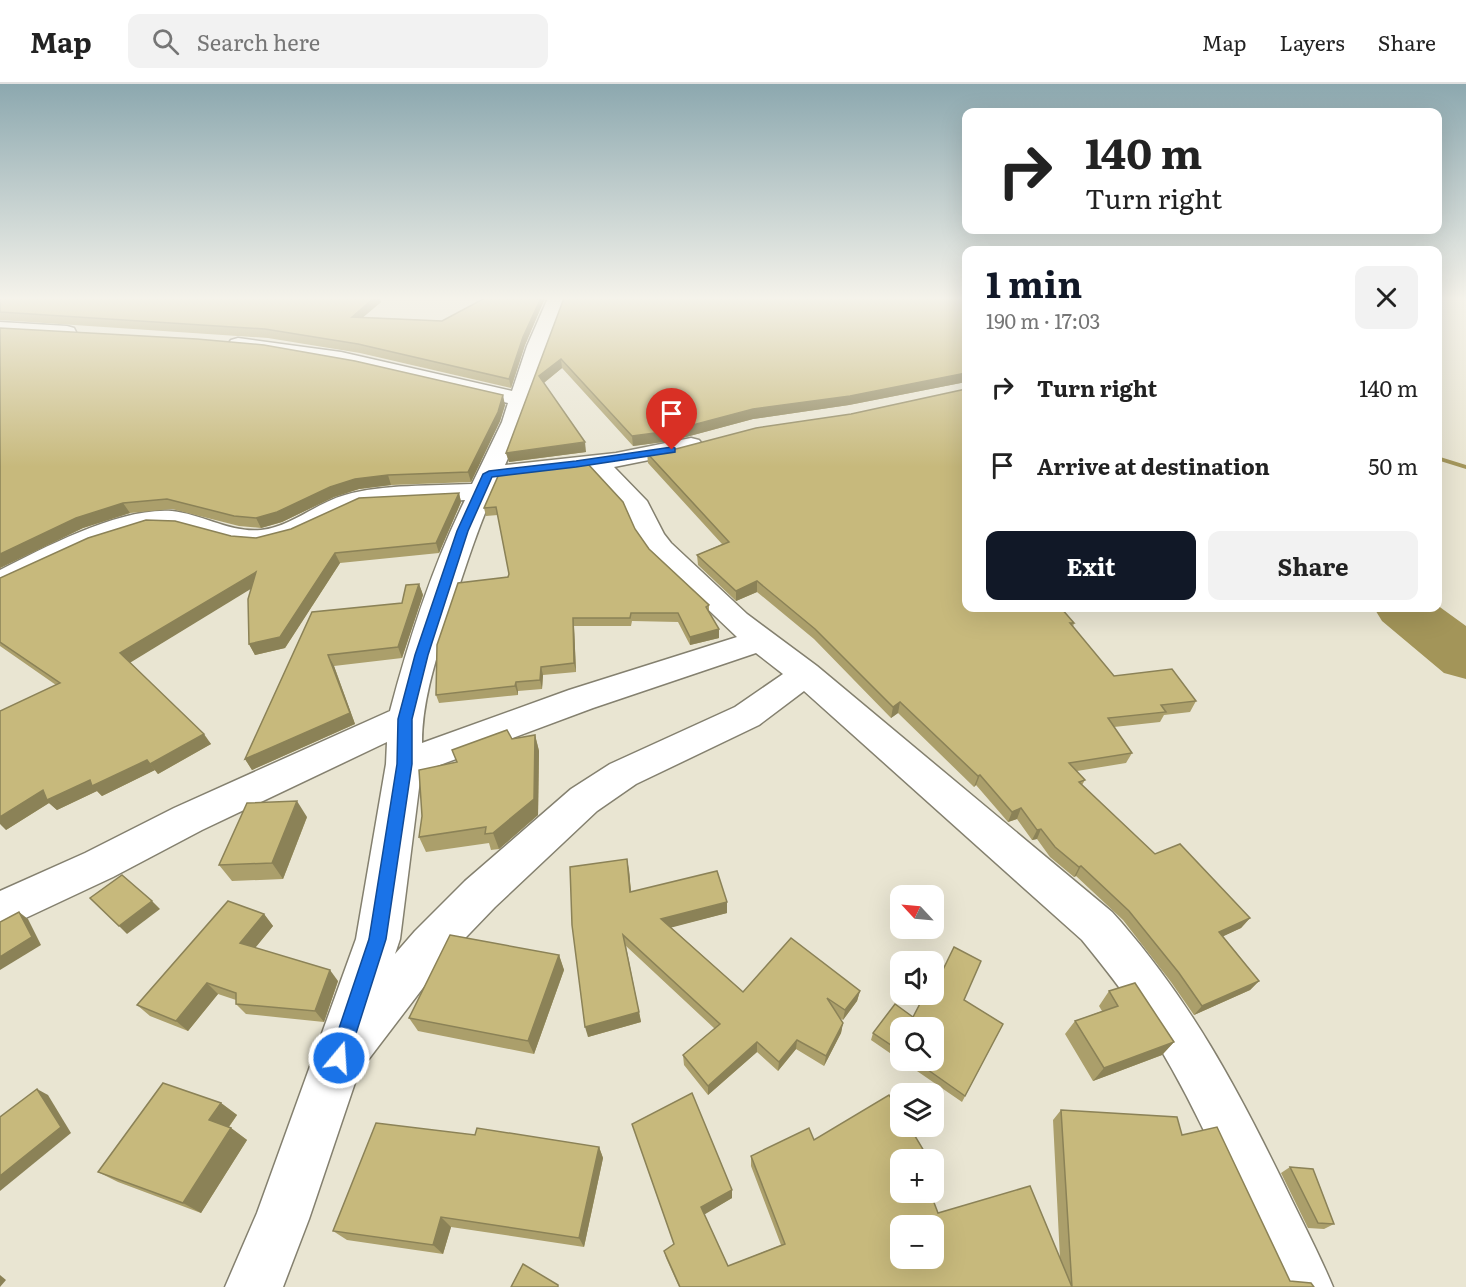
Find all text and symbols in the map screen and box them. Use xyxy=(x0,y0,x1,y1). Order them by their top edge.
search box xyxy=(128,14,548,68)
text: Map xyxy=(30,20,92,62)
icon: search xyxy=(149,25,182,58)
text: Search here xyxy=(197,25,320,58)
text: Map xyxy=(1202,26,1247,57)
text: Layers xyxy=(1280,26,1345,57)
text: Share xyxy=(1378,26,1436,57)
text: 140 m xyxy=(1085,120,1202,182)
icon: right xyxy=(986,132,1064,210)
text: Turn right xyxy=(1085,177,1222,217)
text: 1 min xyxy=(986,256,1082,309)
button: close xyxy=(1355,266,1418,329)
text: 190 m · 17:03 xyxy=(986,305,1100,335)
icon: right xyxy=(986,371,1019,404)
text: Turn right xyxy=(1037,371,1157,404)
text: 140 m xyxy=(1359,371,1418,404)
pin xyxy=(646,388,697,450)
icon: arrive xyxy=(655,397,688,430)
icon: arrive xyxy=(986,449,1019,482)
text: Arrive at destination xyxy=(1037,449,1270,482)
text: 50 m xyxy=(1368,449,1418,482)
button: Exit xyxy=(986,531,1196,600)
button: Share xyxy=(1208,531,1418,600)
north arrow xyxy=(890,885,944,939)
map controls xyxy=(890,885,944,1269)
button: sound xyxy=(890,951,944,1005)
button: search xyxy=(890,1017,944,1071)
position arrow xyxy=(307,1026,371,1090)
button: layers xyxy=(890,1083,944,1137)
button: + xyxy=(890,1149,944,1203)
button: − xyxy=(890,1215,944,1269)

